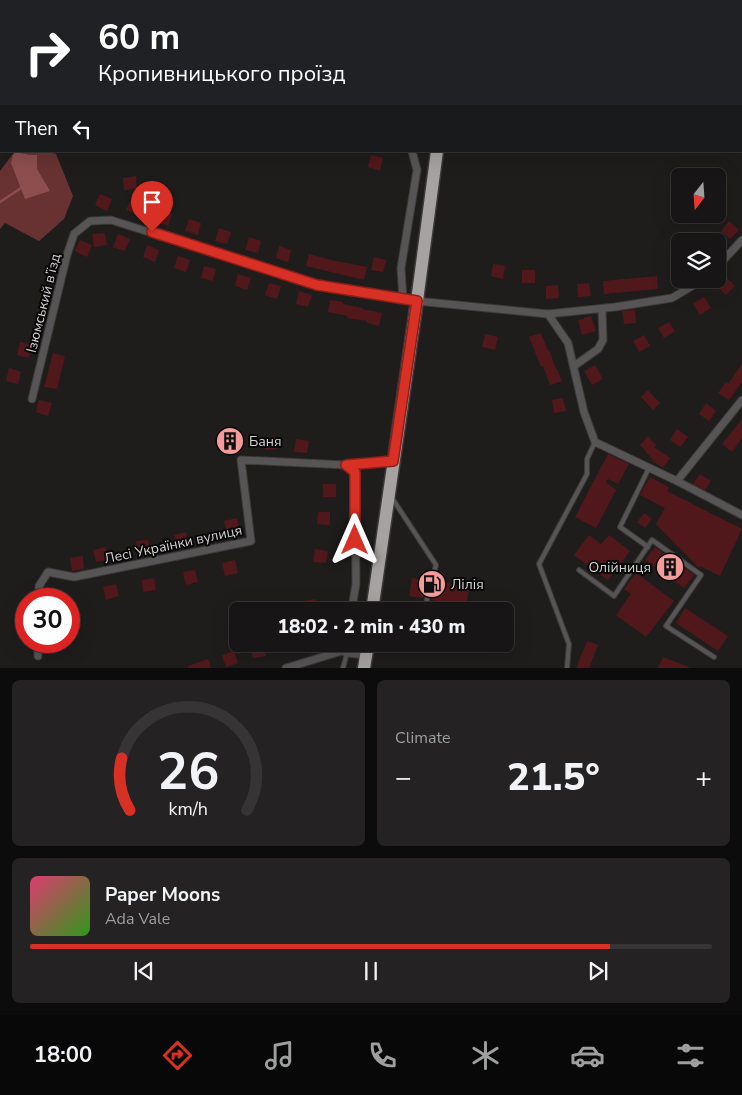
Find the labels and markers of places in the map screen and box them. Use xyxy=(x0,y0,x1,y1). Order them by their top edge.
pin xyxy=(131,181,173,232)
building icon: Баня xyxy=(215,426,245,456)
place label: Баня xyxy=(249,432,282,451)
building icon: Олійниця xyxy=(655,552,685,582)
place label: Олійниця xyxy=(588,558,651,577)
fuel station icon: Лілія xyxy=(417,569,447,599)
place label: Лілія xyxy=(451,575,484,594)

